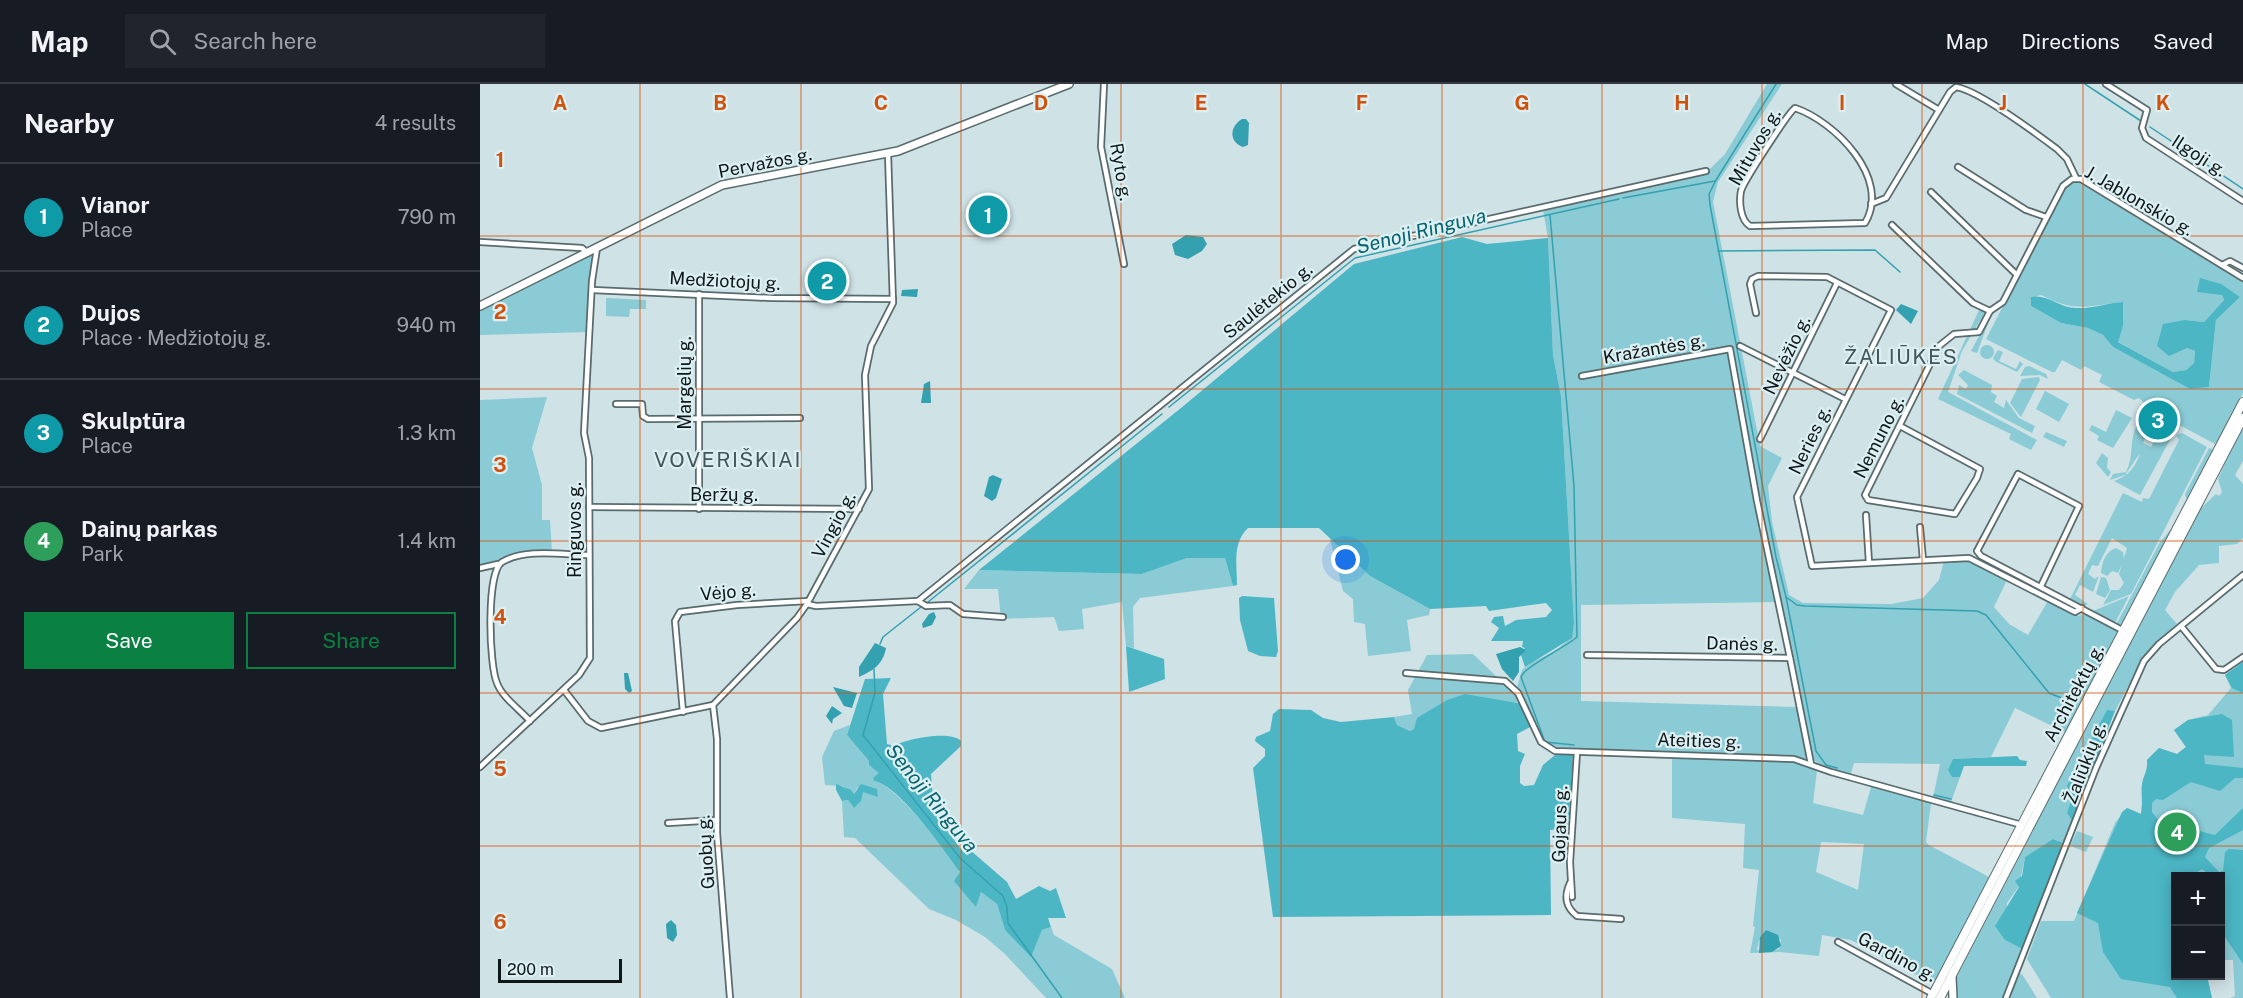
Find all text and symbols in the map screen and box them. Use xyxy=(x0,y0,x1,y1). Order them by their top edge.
search box xyxy=(125,14,545,68)
text: Map xyxy=(30,25,89,58)
icon: search xyxy=(146,25,179,58)
text: Search here xyxy=(194,28,317,54)
text: Map xyxy=(1946,29,1988,54)
text: Directions xyxy=(2021,29,2120,54)
text: Saved xyxy=(2153,29,2213,54)
text: A xyxy=(553,91,567,115)
text: B xyxy=(713,91,727,115)
text: C xyxy=(874,91,888,115)
text: D xyxy=(1034,91,1048,115)
text: E xyxy=(1195,91,1207,115)
text: F xyxy=(1356,91,1368,115)
text: G xyxy=(1514,91,1530,115)
text: H xyxy=(1674,91,1690,115)
text: I xyxy=(1839,91,1845,115)
text: J xyxy=(1999,91,2007,115)
text: K xyxy=(2156,91,2170,115)
street label: Mituvos g. xyxy=(1724,104,1785,189)
text: Nearby xyxy=(24,108,114,139)
text: 4 results xyxy=(375,111,456,135)
street label: Ilgoji g. xyxy=(2168,130,2230,181)
street label: Ryto g. xyxy=(1106,141,1137,202)
street label: Pervažos g. xyxy=(716,143,814,182)
text: 1 xyxy=(496,148,504,172)
street label: J. Jablonskio g. xyxy=(2081,161,2197,240)
text: Vianor xyxy=(81,192,150,218)
pin: 1 xyxy=(968,192,1008,238)
water label: Senoji Ringuva xyxy=(1354,203,1488,259)
text: 1 xyxy=(39,205,48,229)
text: 790 m xyxy=(398,205,456,229)
text: Place xyxy=(81,218,133,242)
pin: 2 xyxy=(808,258,846,304)
street label: Saulėtekio g. xyxy=(1219,258,1316,343)
street label: Medžiotojų g. xyxy=(669,267,781,294)
text: Dujos xyxy=(81,300,141,326)
text: 2 xyxy=(494,300,506,324)
street label: Nevėžio g. xyxy=(1758,312,1815,398)
text: 2 xyxy=(37,313,50,337)
text: 940 m xyxy=(397,313,456,337)
text: Place · Medžiotojų g. xyxy=(81,326,271,350)
street label: Kražantės g. xyxy=(1601,329,1707,368)
street label: Margelių g. xyxy=(674,336,695,430)
district label: ŽALIŪKĖS xyxy=(1844,344,1958,369)
street label: Nemuno g. xyxy=(1849,392,1908,482)
pin: 3 xyxy=(2138,398,2178,442)
street label: Neries g. xyxy=(1784,402,1835,478)
text: Skulptūra xyxy=(81,408,186,434)
text: 3 xyxy=(37,421,50,445)
text: 1.3 km xyxy=(397,421,456,445)
text: Place xyxy=(81,434,133,458)
district label: VOVERIŠKIAI xyxy=(654,447,802,472)
text: 3 xyxy=(493,453,507,477)
street label: Ringuvos g. xyxy=(564,482,585,578)
street label: Beržų g. xyxy=(690,484,758,505)
street label: Vingio g. xyxy=(807,488,860,562)
text: Dainų parkas xyxy=(81,516,217,542)
text: 4 xyxy=(37,529,50,553)
text: 1.4 km xyxy=(398,529,456,553)
text: Park xyxy=(81,542,124,566)
your location xyxy=(1331,545,1360,574)
street label: Vėjo g. xyxy=(699,579,757,604)
text: 4 xyxy=(493,605,507,629)
button: Save xyxy=(24,612,234,669)
button: Share xyxy=(246,612,456,669)
street label: Danės g. xyxy=(1706,632,1778,655)
street label: Architektų g. xyxy=(2039,640,2108,745)
street label: Žaliūkių g. xyxy=(2059,719,2110,807)
street label: Ateities g. xyxy=(1657,729,1741,752)
water label: Senoji Ringuva xyxy=(881,739,983,857)
text: 5 xyxy=(493,757,507,781)
street label: Gojaus g. xyxy=(1548,785,1571,863)
pin: 4 xyxy=(2158,810,2196,855)
street label: Guobų g. xyxy=(692,814,719,890)
map controls xyxy=(2171,872,2225,980)
button: + xyxy=(2171,872,2225,926)
text: 6 xyxy=(493,910,507,934)
button: − xyxy=(2171,926,2225,980)
street label: Gardino g. xyxy=(1855,927,1940,986)
scale bar xyxy=(498,956,622,984)
text: 200 m xyxy=(507,960,554,979)

